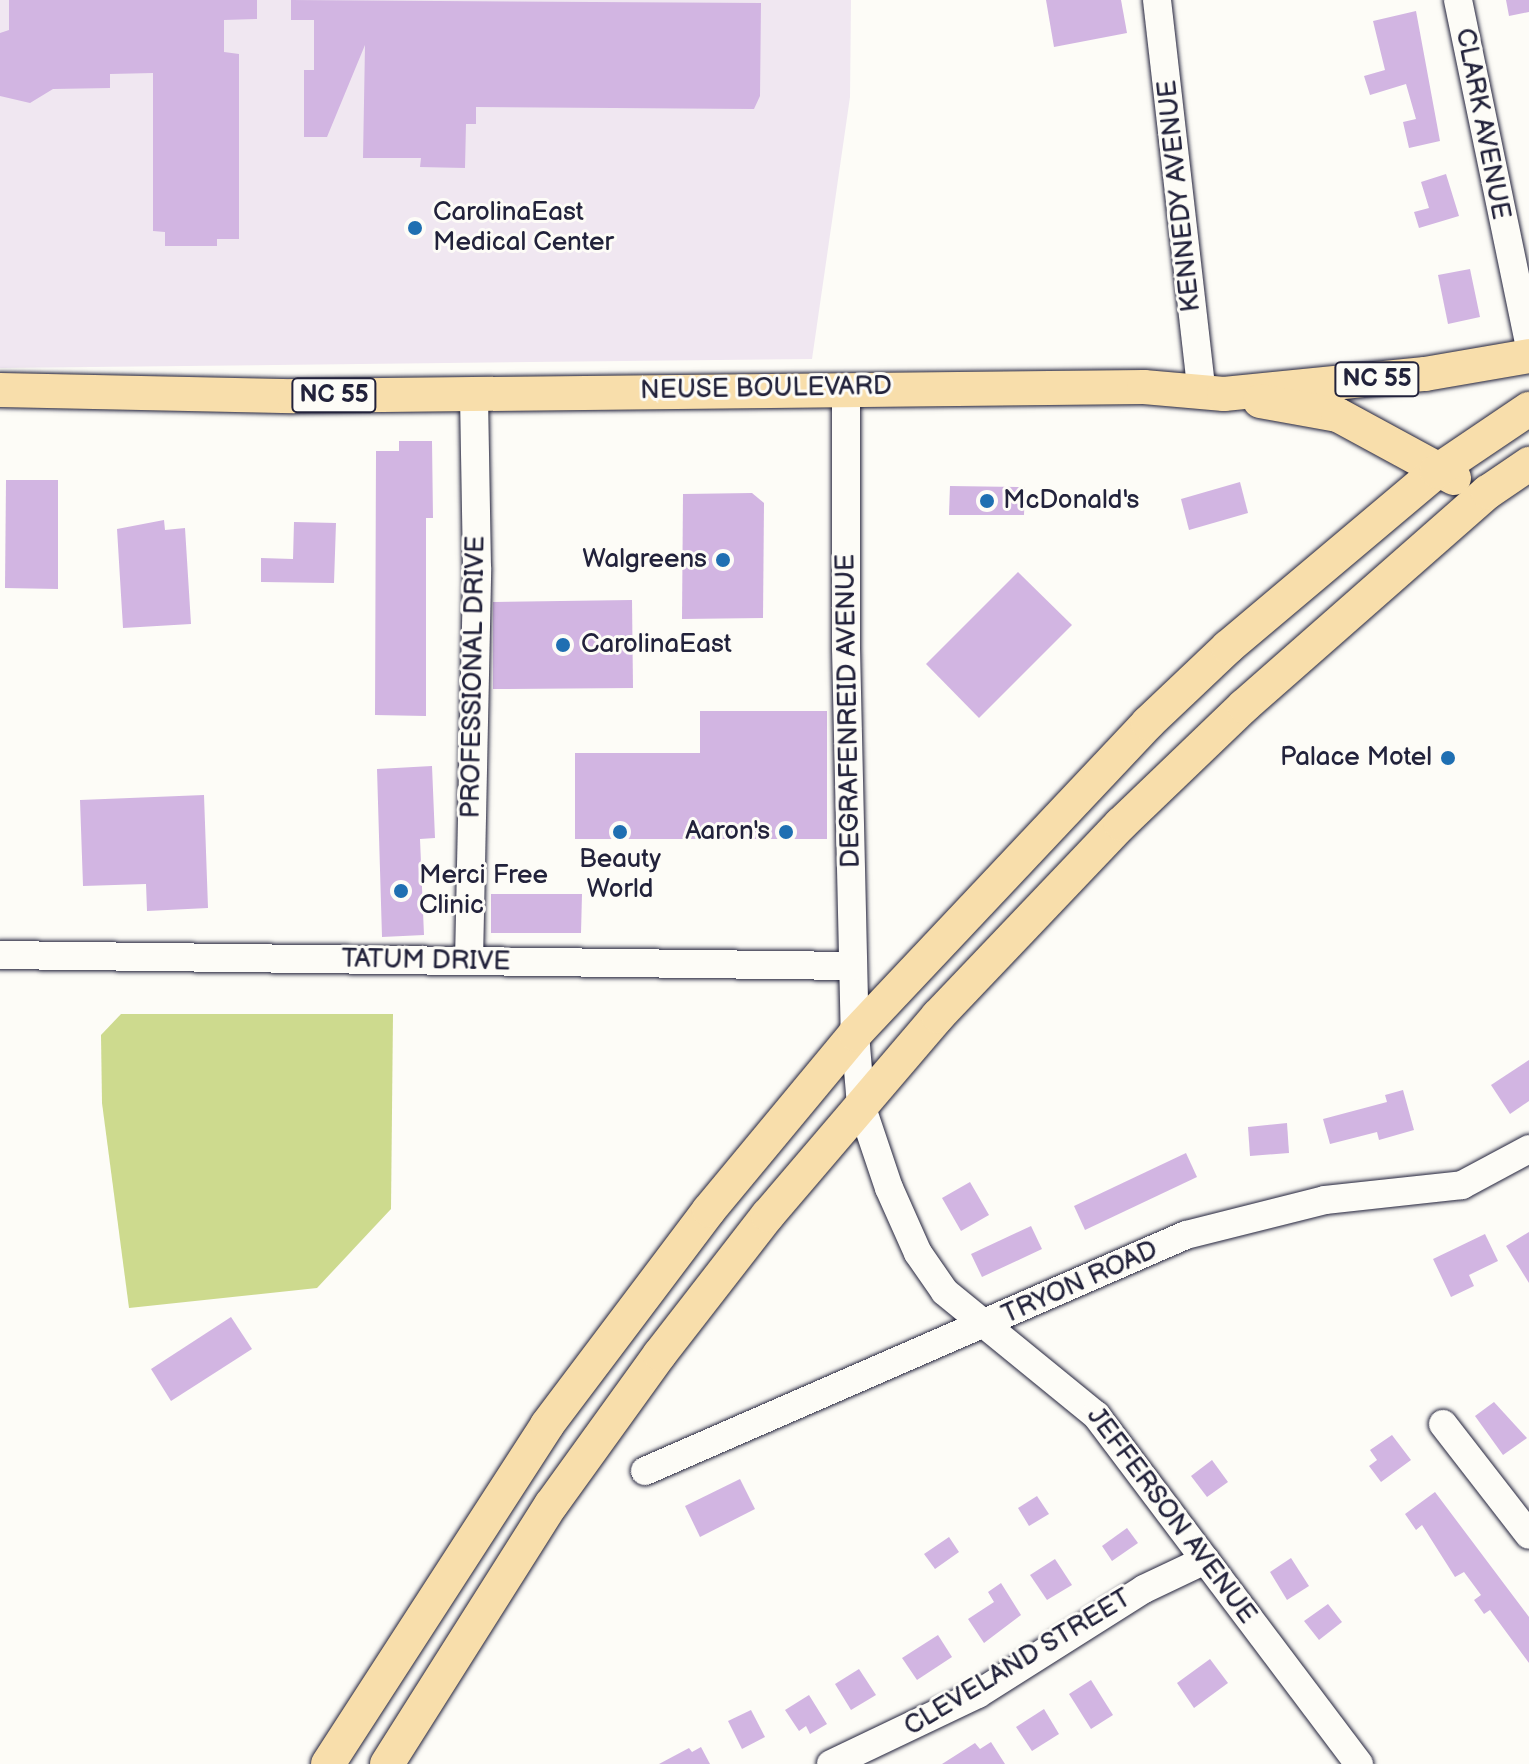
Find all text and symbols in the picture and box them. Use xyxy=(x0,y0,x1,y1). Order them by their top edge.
street label: CLARK AVENUE xyxy=(1448,26,1516,222)
street label: KENNEDY AVENUE xyxy=(1152,79,1208,313)
place label: CarolinaEast Medical Center xyxy=(433,197,614,258)
marker: CarolinaEast Medical Center xyxy=(404,217,426,239)
road number: NC 55 xyxy=(1333,359,1421,399)
street label: NEUSE BOULEVARD xyxy=(640,371,892,407)
road number: NC 55 xyxy=(290,375,378,415)
place label: McDonald's xyxy=(1003,485,1139,517)
marker: McDonald's xyxy=(978,492,996,510)
street label: PROFESSIONAL DRIVE xyxy=(456,535,492,819)
place label: Walgreens xyxy=(582,544,707,576)
marker: Walgreens xyxy=(714,551,732,569)
street label: DEGRAFENREID AVENUE xyxy=(831,554,867,868)
place label: CarolinaEast xyxy=(581,629,732,661)
marker: CarolinaEast xyxy=(552,634,574,656)
place label: Palace Motel xyxy=(1280,742,1432,774)
marker: Palace Motel xyxy=(1439,749,1457,767)
place label: Aaron's xyxy=(685,816,770,848)
marker: Beauty World xyxy=(611,823,629,841)
marker: Aaron's xyxy=(777,823,795,841)
place label: Beauty World xyxy=(579,844,661,906)
place label: Merci Free Clinic xyxy=(419,860,548,922)
marker: Merci Free Clinic xyxy=(390,880,412,902)
street label: TATUM DRIVE xyxy=(341,944,511,978)
street label: TRYON ROAD xyxy=(997,1235,1163,1331)
street label: JEFFERSON AVENUE xyxy=(1080,1402,1262,1630)
street label: CLEVELAND STREET xyxy=(899,1583,1137,1743)

